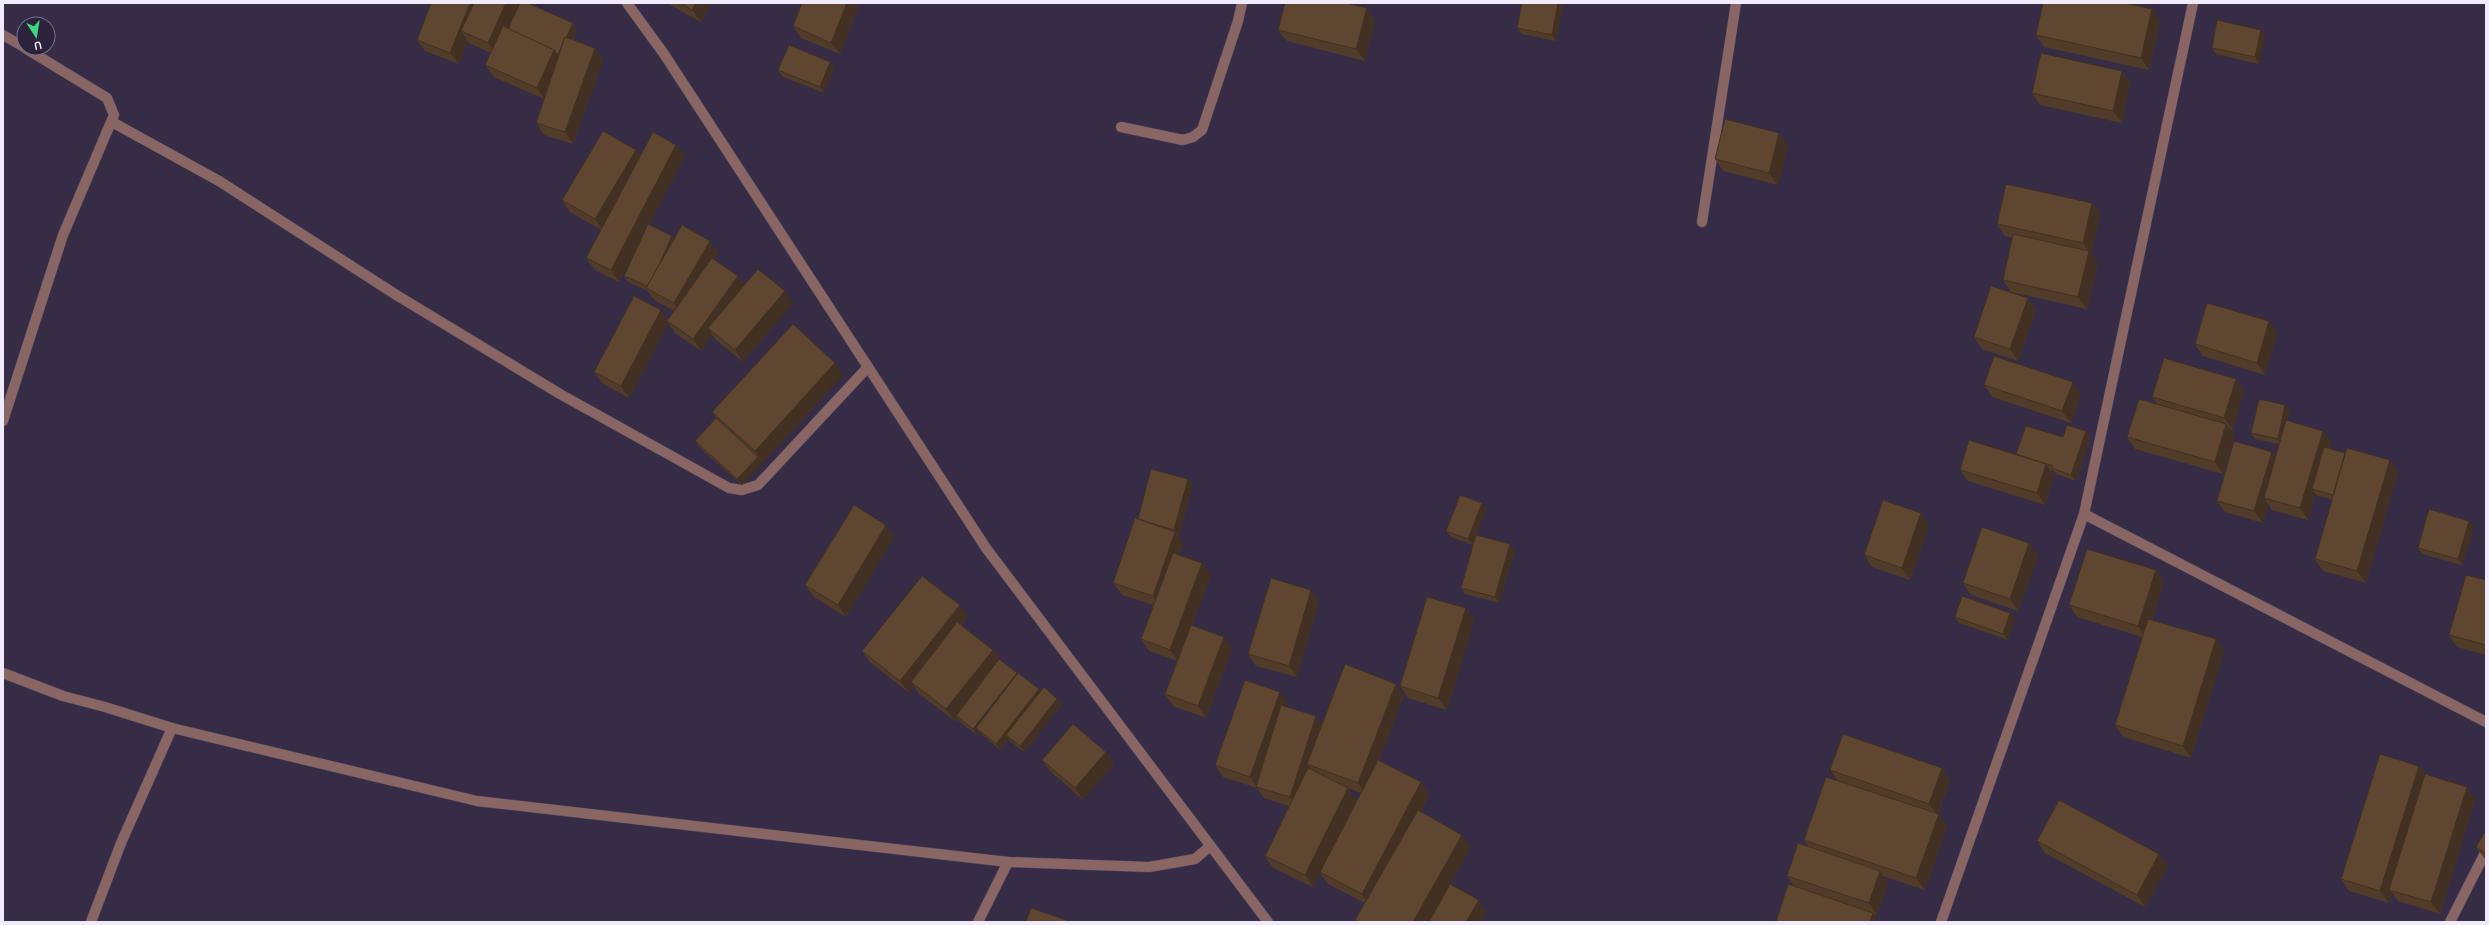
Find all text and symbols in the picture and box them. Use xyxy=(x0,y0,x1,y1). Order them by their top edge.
north arrow xyxy=(16,16,56,56)
text: U xyxy=(33,37,43,52)

